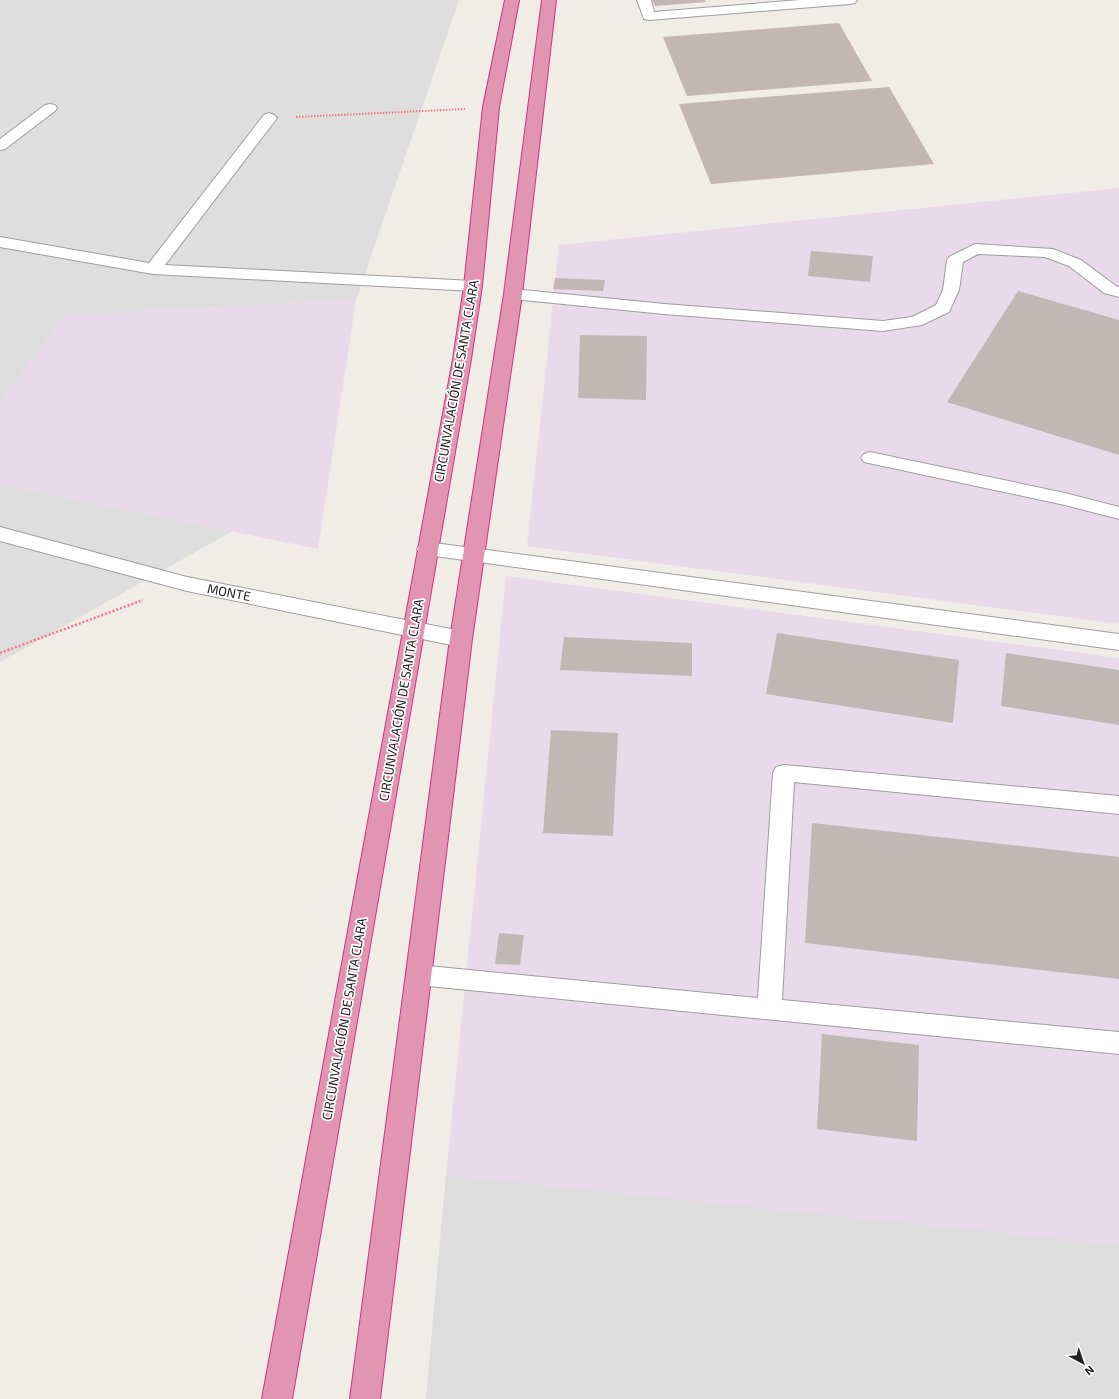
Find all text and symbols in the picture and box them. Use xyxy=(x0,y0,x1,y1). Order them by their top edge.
street label: CIRCUNVALACIÓN DE SANTA CLARA xyxy=(429,278,482,483)
street label: MONTE xyxy=(206,580,252,604)
street label: CIRCUNVALACIÓN DE SANTA CLARA xyxy=(374,597,427,802)
street label: CIRCUNVALACIÓN DE SANTA CLARA xyxy=(317,916,370,1121)
north arrow xyxy=(1063,1343,1103,1383)
text: N xyxy=(1082,1364,1097,1379)

